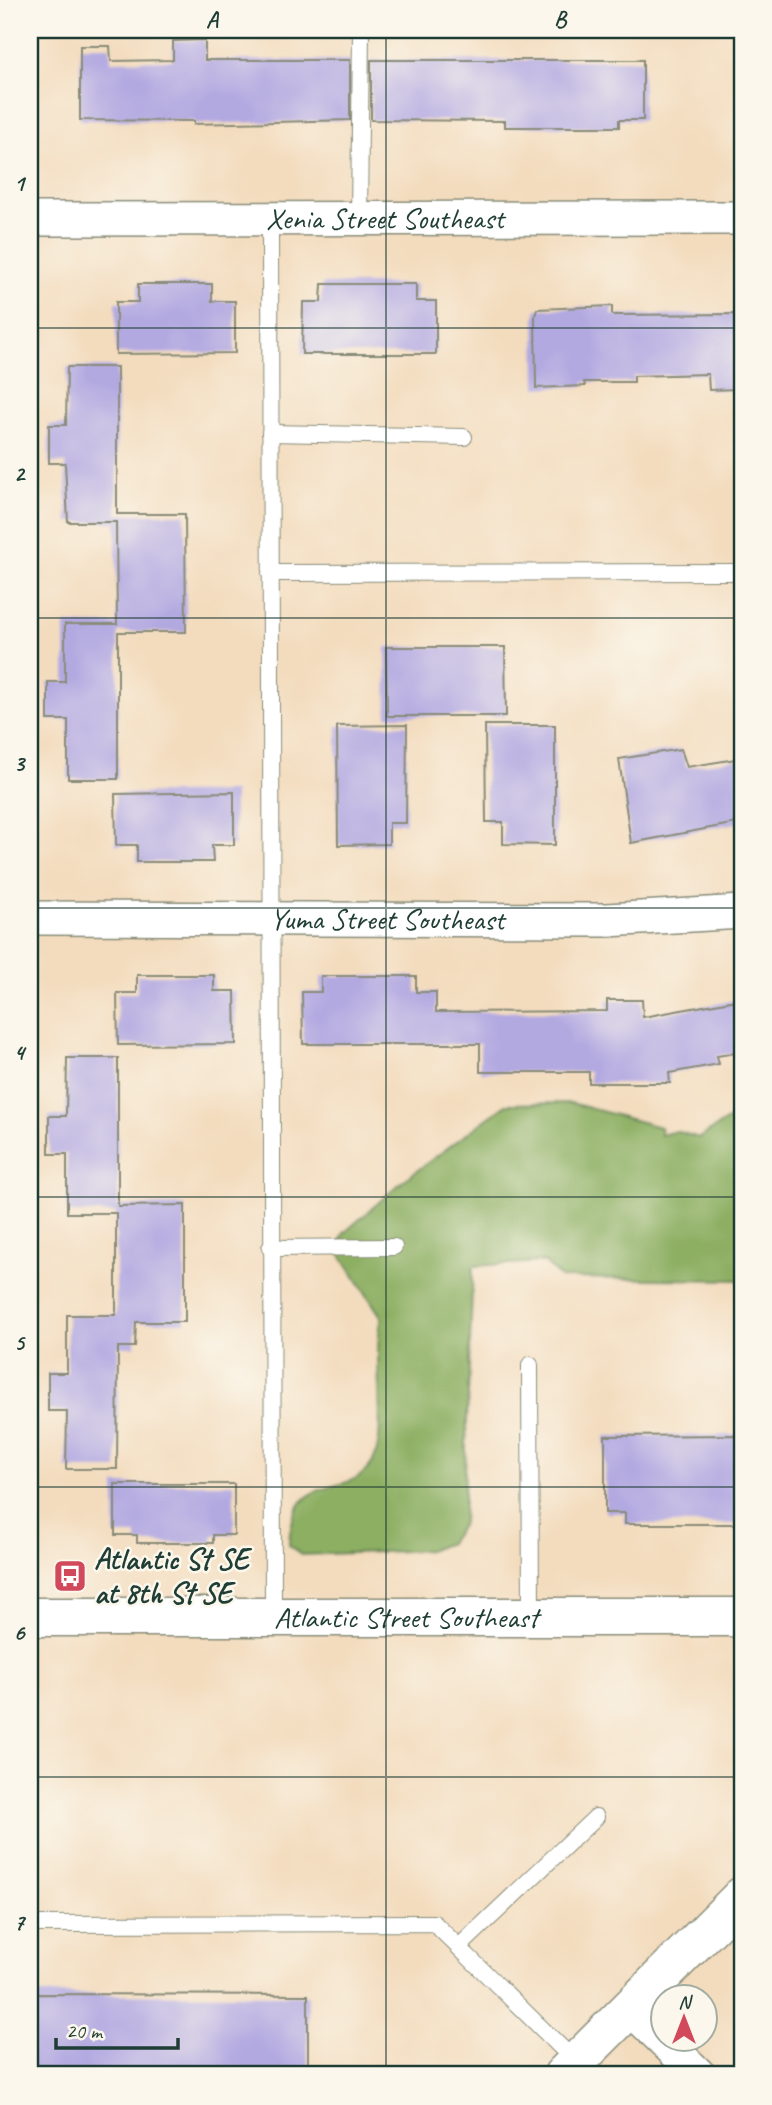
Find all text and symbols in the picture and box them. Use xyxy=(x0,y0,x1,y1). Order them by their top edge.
text: A xyxy=(206,5,220,34)
text: B xyxy=(554,5,568,34)
text: 1 xyxy=(14,169,27,198)
street label: Xenia Street Southeast xyxy=(266,199,507,238)
text: 2 xyxy=(14,459,27,488)
text: 3 xyxy=(14,749,27,778)
street label: Yuma Street Southeast xyxy=(270,900,507,939)
text: 4 xyxy=(14,1038,27,1067)
text: 5 xyxy=(14,1328,26,1357)
place label: Atlantic St SE at 8th St SE xyxy=(94,1540,253,1612)
bus stop icon: Atlantic St SE at 8th St SE xyxy=(51,1557,89,1595)
street label: Atlantic Street Southeast xyxy=(274,1598,542,1636)
text: 6 xyxy=(14,1618,27,1647)
text: 7 xyxy=(14,1908,27,1937)
north arrow xyxy=(650,1982,720,2052)
text: N xyxy=(678,1990,693,2014)
scale bar xyxy=(56,2007,178,2051)
text: 20 m xyxy=(66,2018,104,2044)

